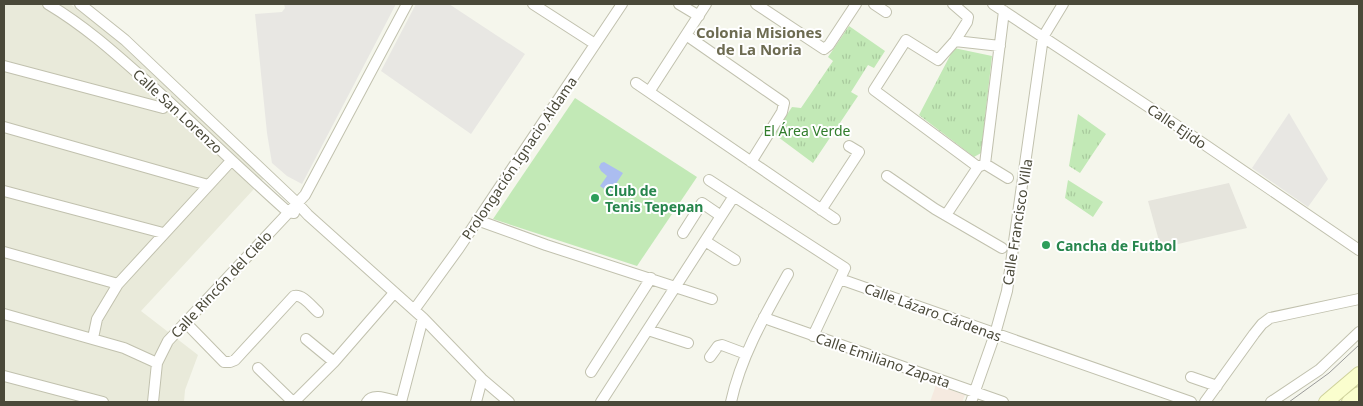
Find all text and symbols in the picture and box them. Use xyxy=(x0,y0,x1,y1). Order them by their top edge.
district label: Colonia Misiones de La Noria xyxy=(696,22,822,59)
street label: Calle San Lorenzo xyxy=(129,64,227,158)
street label: Prolongación Ignacio Aldama xyxy=(457,73,581,243)
street label: Calle Ejido xyxy=(1144,99,1210,153)
park label: El Área Verde xyxy=(764,121,851,140)
street label: Calle Francisco Villa xyxy=(998,157,1036,287)
place label: Club de Tenis Tepepan xyxy=(605,181,703,216)
marker: Club de Tenis Tepepan xyxy=(589,192,601,204)
street label: Calle Rincón del Cielo xyxy=(166,226,276,342)
place label: Cancha de Futbol xyxy=(1056,236,1176,255)
marker: Cancha de Futbol xyxy=(1040,239,1052,251)
street label: Calle Lázaro Cárdenas xyxy=(862,278,1004,346)
street label: Calle Emiliano Zapata xyxy=(813,328,953,392)

